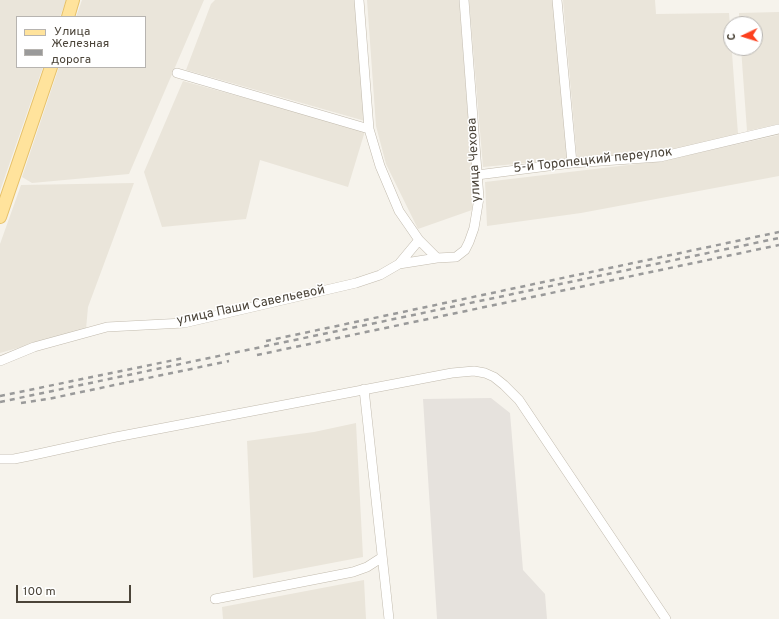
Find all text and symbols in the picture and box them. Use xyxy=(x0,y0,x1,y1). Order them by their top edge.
legend xyxy=(16,16,146,68)
north arrow xyxy=(723,16,763,56)
text: Улица xyxy=(54,24,90,40)
text: С xyxy=(725,33,739,41)
text: Железная дорога xyxy=(51,36,109,68)
street label: улица Чехова xyxy=(465,117,485,203)
street label: 5-й Торопецкий переулок xyxy=(513,145,673,177)
street label: улица Паши Савельевой xyxy=(175,283,327,329)
scale bar xyxy=(18,577,133,603)
text: 100 m xyxy=(23,584,56,600)

